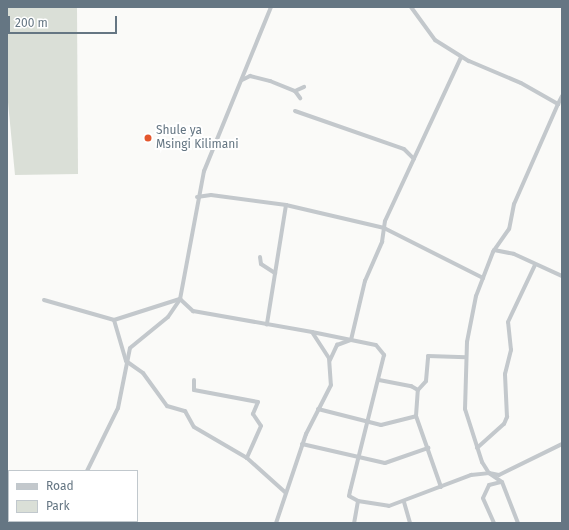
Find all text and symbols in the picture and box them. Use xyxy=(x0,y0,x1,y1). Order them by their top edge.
scale bar xyxy=(10,8,119,34)
text: 200 m xyxy=(15,16,48,30)
place label: Shule ya Msingi Kilimani xyxy=(156,124,239,152)
marker: Shule ya Msingi Kilimani xyxy=(143,133,153,143)
legend xyxy=(8,470,138,522)
text: Road xyxy=(46,479,74,493)
text: Park xyxy=(46,499,70,513)

